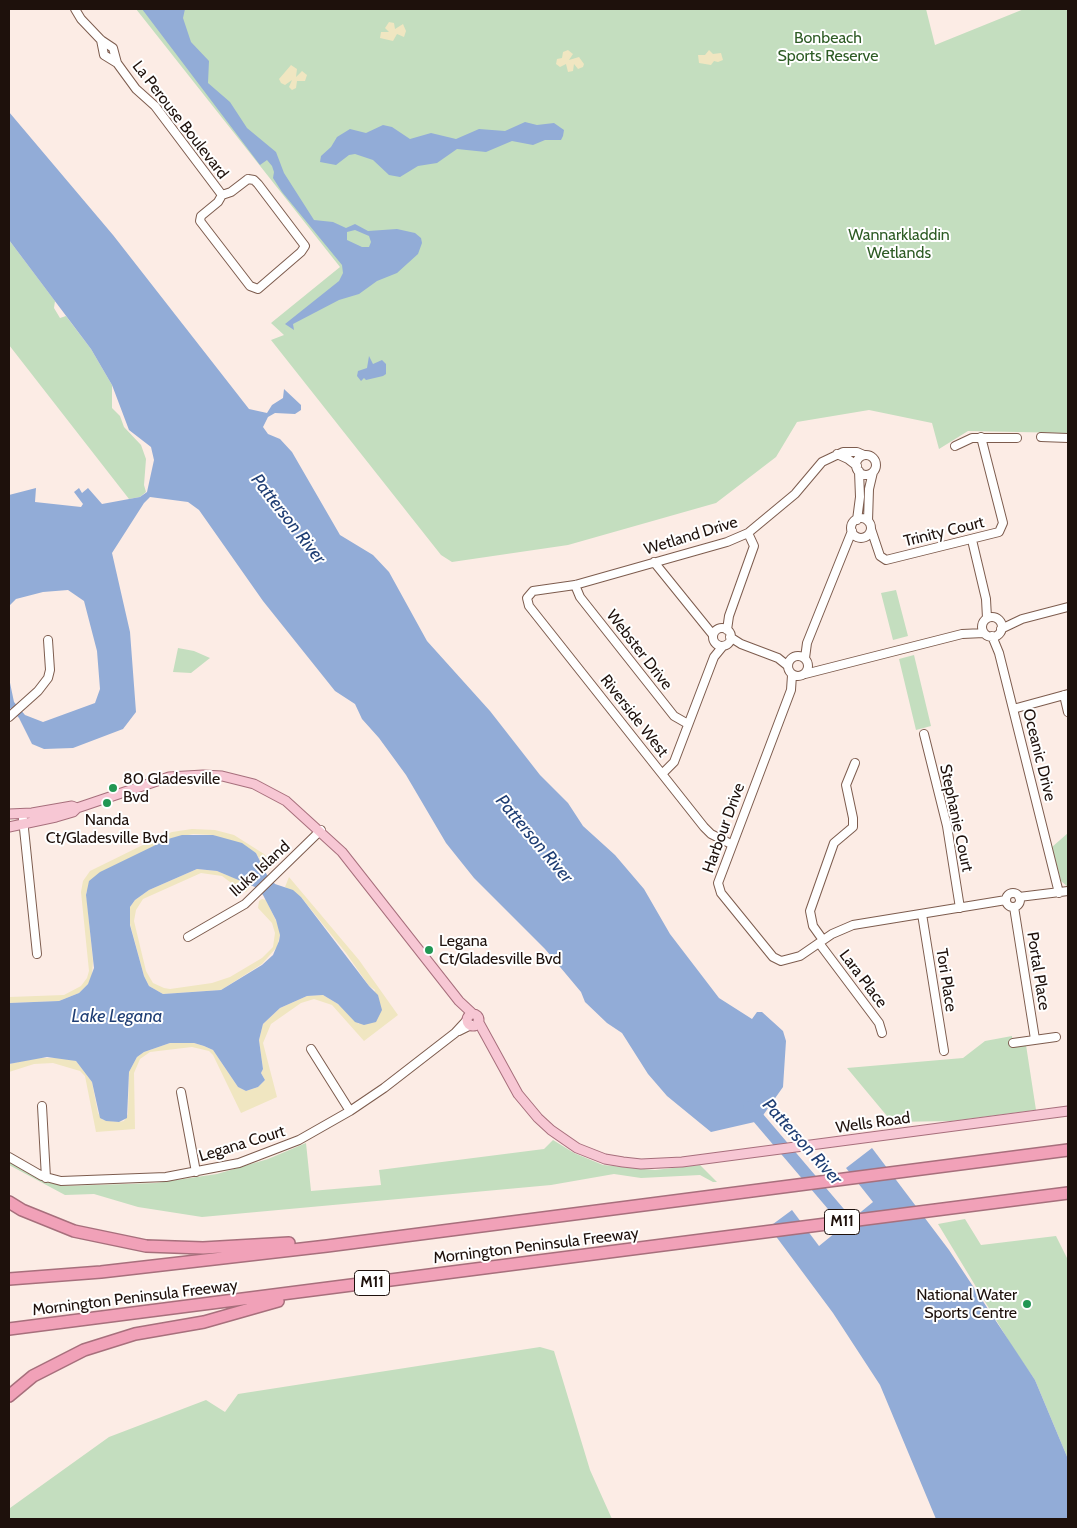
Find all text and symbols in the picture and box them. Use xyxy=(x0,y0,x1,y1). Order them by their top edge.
park label: Bonbeach Sports Reserve xyxy=(778,28,878,66)
street label: La Perouse Boulevard xyxy=(128,57,232,183)
park label: Wannarkladdin Wetlands xyxy=(848,225,950,263)
water label: Patterson River xyxy=(246,470,330,568)
street label: Wetland Drive xyxy=(642,513,740,559)
street label: Trinity Court xyxy=(902,513,986,551)
street label: Webster Drive xyxy=(602,606,676,694)
street label: Riverside West xyxy=(596,671,672,761)
street label: Oceanic Drive xyxy=(1018,707,1060,803)
street label: Stephanie Court xyxy=(935,763,977,873)
place label: 80 Gladesville Bvd xyxy=(123,769,220,807)
street label: Harbour Drive xyxy=(699,780,749,876)
marker: 80 Gladesville Bvd xyxy=(107,782,119,794)
water label: Patterson River xyxy=(491,791,577,887)
marker: Nanda Ct/Gladesville Bvd xyxy=(101,797,113,809)
place label: Nanda Ct/Gladesville Bvd xyxy=(46,810,168,848)
street label: Iluka Island xyxy=(226,837,294,901)
street label: Portal Place xyxy=(1022,930,1054,1012)
place label: Legana Ct/Gladesville Bvd xyxy=(439,931,561,969)
marker: Legana Ct/Gladesville Bvd xyxy=(423,944,435,956)
street label: Lara Place xyxy=(835,946,891,1012)
street label: Tori Place xyxy=(932,947,960,1013)
water label: Lake Legana xyxy=(72,1006,162,1028)
water label: Patterson River xyxy=(758,1094,846,1190)
street label: Wells Road xyxy=(834,1108,912,1138)
street label: Legana Court xyxy=(197,1122,287,1166)
road number: M11 xyxy=(824,1210,860,1234)
street label: Mornington Peninsula Freeway xyxy=(432,1224,640,1268)
road number: M11 xyxy=(354,1270,390,1296)
street label: Mornington Peninsula Freeway xyxy=(31,1276,239,1320)
place label: National Water Sports Centre xyxy=(916,1285,1017,1323)
marker: National Water Sports Centre xyxy=(1021,1298,1033,1310)

